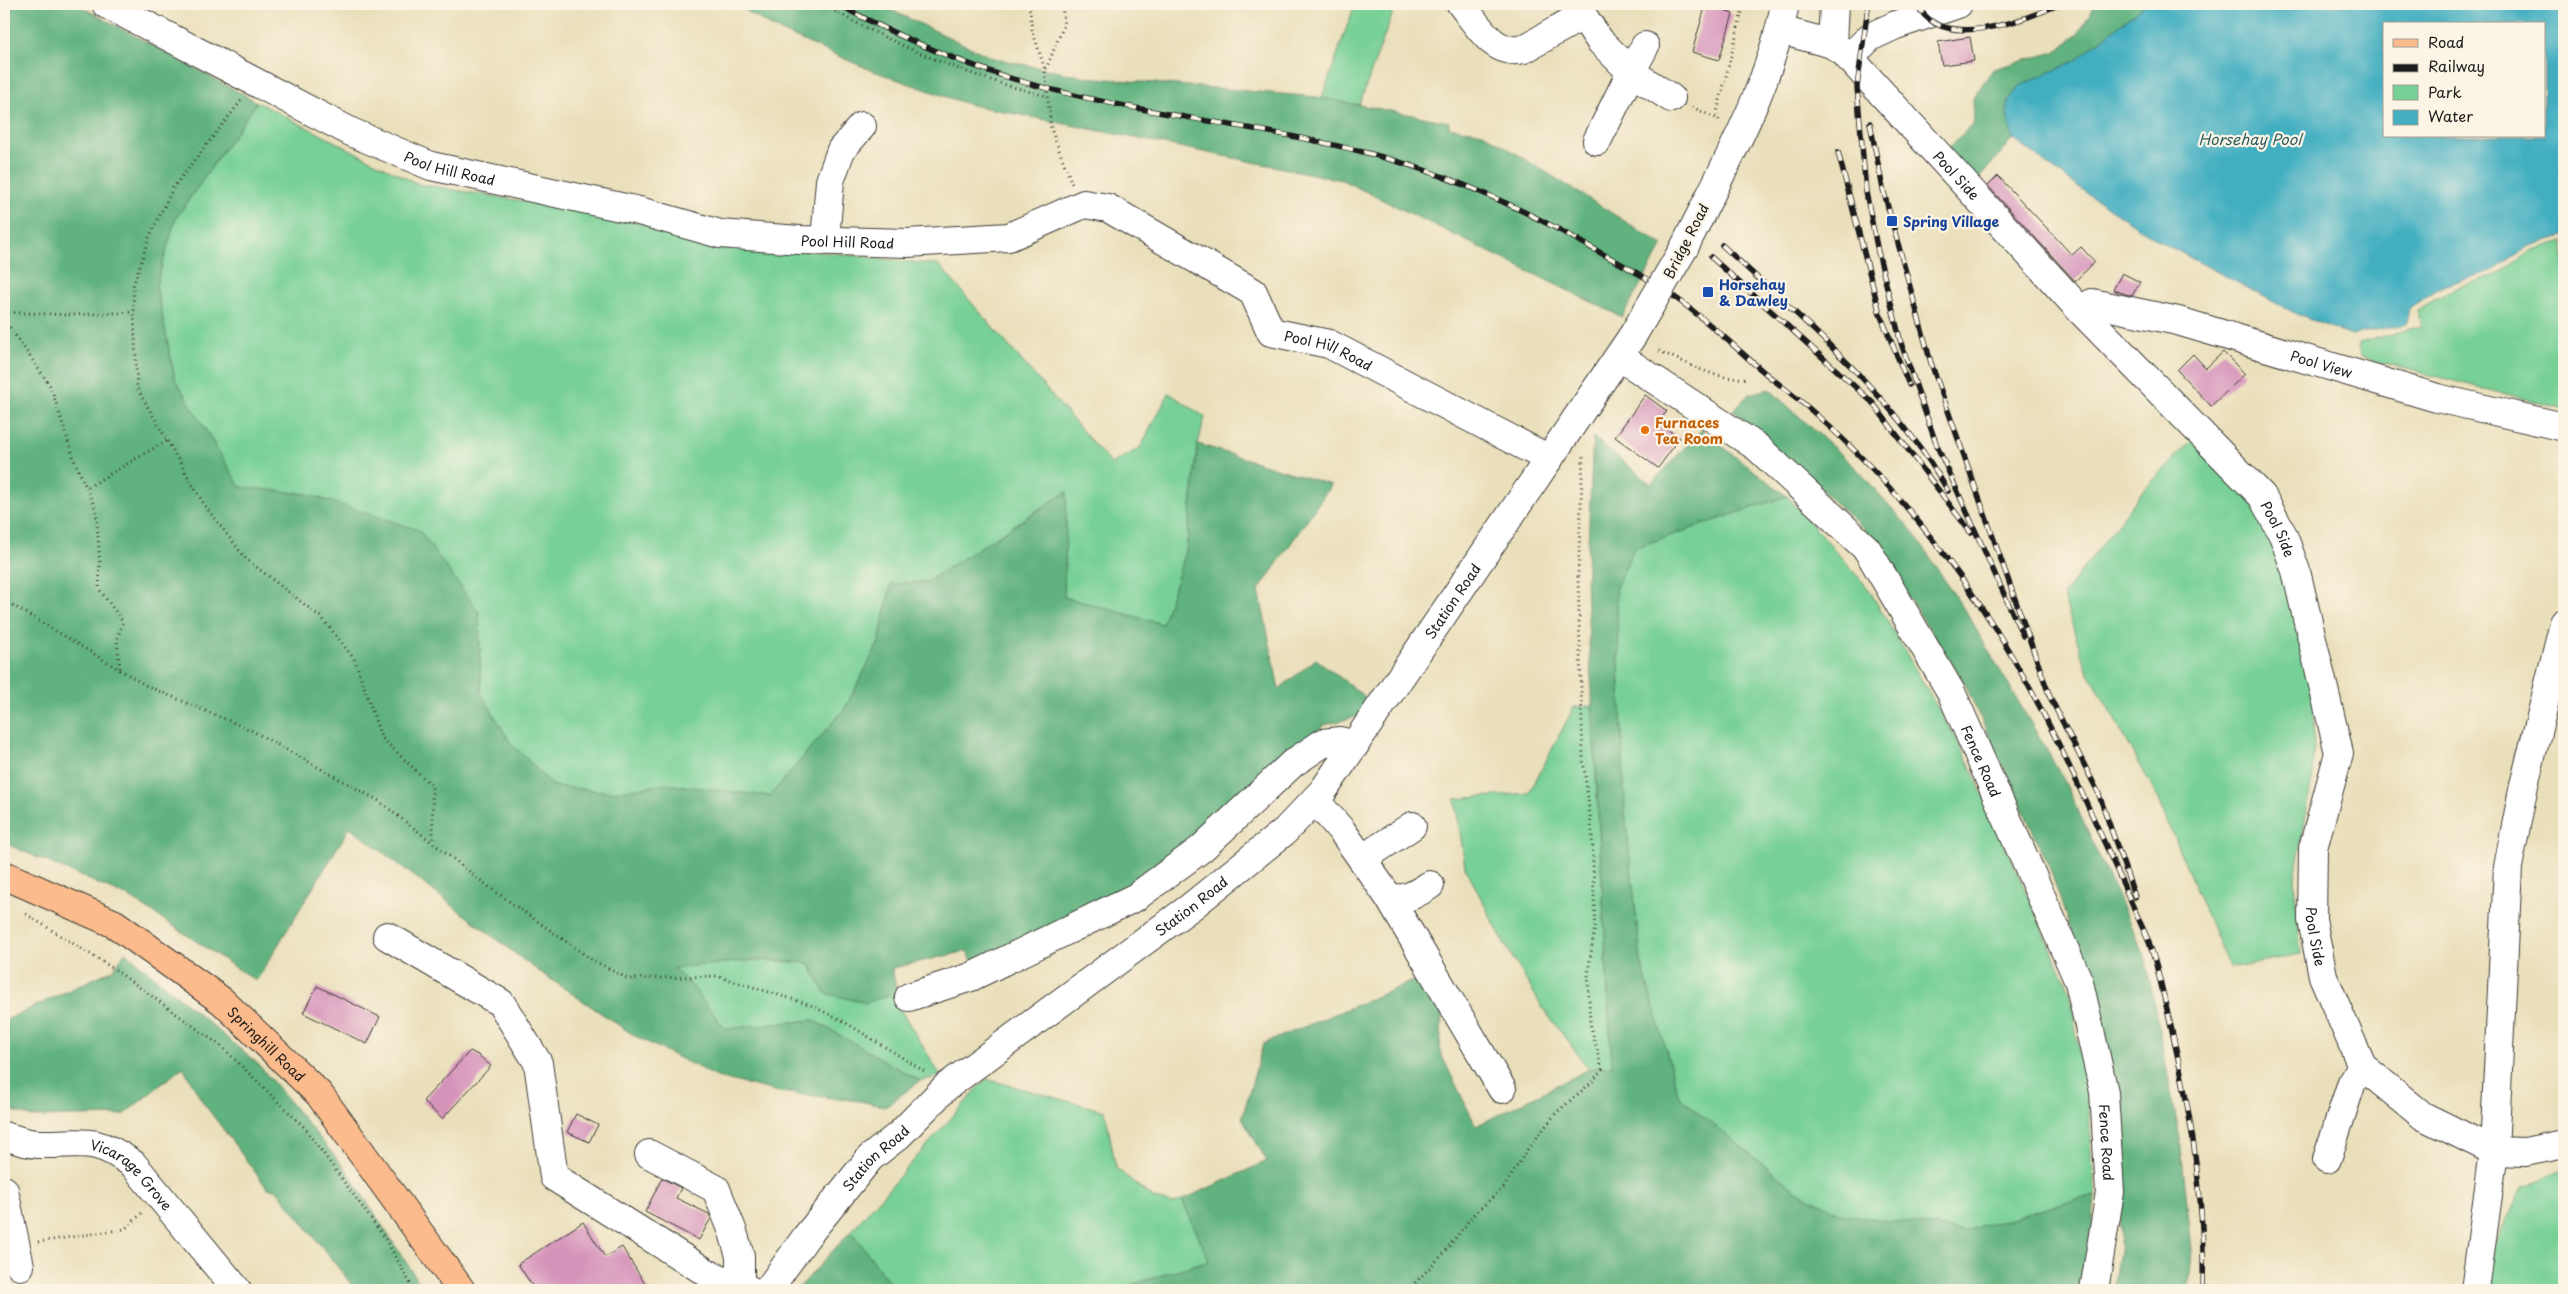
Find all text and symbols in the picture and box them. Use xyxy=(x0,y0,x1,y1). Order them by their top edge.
legend xyxy=(2383,22,2546,138)
text: Road xyxy=(2428,30,2464,53)
text: Railway xyxy=(2428,54,2485,77)
text: Park xyxy=(2428,80,2462,103)
text: Water xyxy=(2428,104,2473,127)
water label: Horsehay Pool xyxy=(2199,127,2304,150)
street label: Pool Hill Road xyxy=(401,145,497,190)
street label: Pool Side xyxy=(1929,146,1985,204)
street label: Bridge Road xyxy=(1658,200,1714,282)
place label: Spring Village xyxy=(1903,211,1999,232)
marker: Spring Village xyxy=(1885,214,1899,228)
street label: Pool Hill Road xyxy=(800,230,894,253)
place label: Horsehay & Dawley xyxy=(1719,274,1788,311)
marker: Horsehay & Dawley xyxy=(1701,285,1715,299)
street label: Pool Hill Road xyxy=(1282,325,1376,376)
street label: Pool View xyxy=(2288,345,2355,383)
place label: Furnaces Tea Room xyxy=(1655,412,1723,449)
marker: Furnaces Tea Room xyxy=(1639,424,1651,436)
street label: Pool Side xyxy=(2256,497,2301,560)
street label: Station Road xyxy=(1419,559,1485,643)
street label: Fence Road xyxy=(1956,721,2007,800)
street label: Station Road xyxy=(1150,871,1232,941)
street label: Pool Side xyxy=(2301,907,2331,968)
street label: Springhill Road xyxy=(223,1001,310,1086)
street label: Fence Road xyxy=(2094,1103,2120,1182)
street label: Station Road xyxy=(837,1120,914,1195)
street label: Vicarage Grove xyxy=(88,1133,177,1215)

